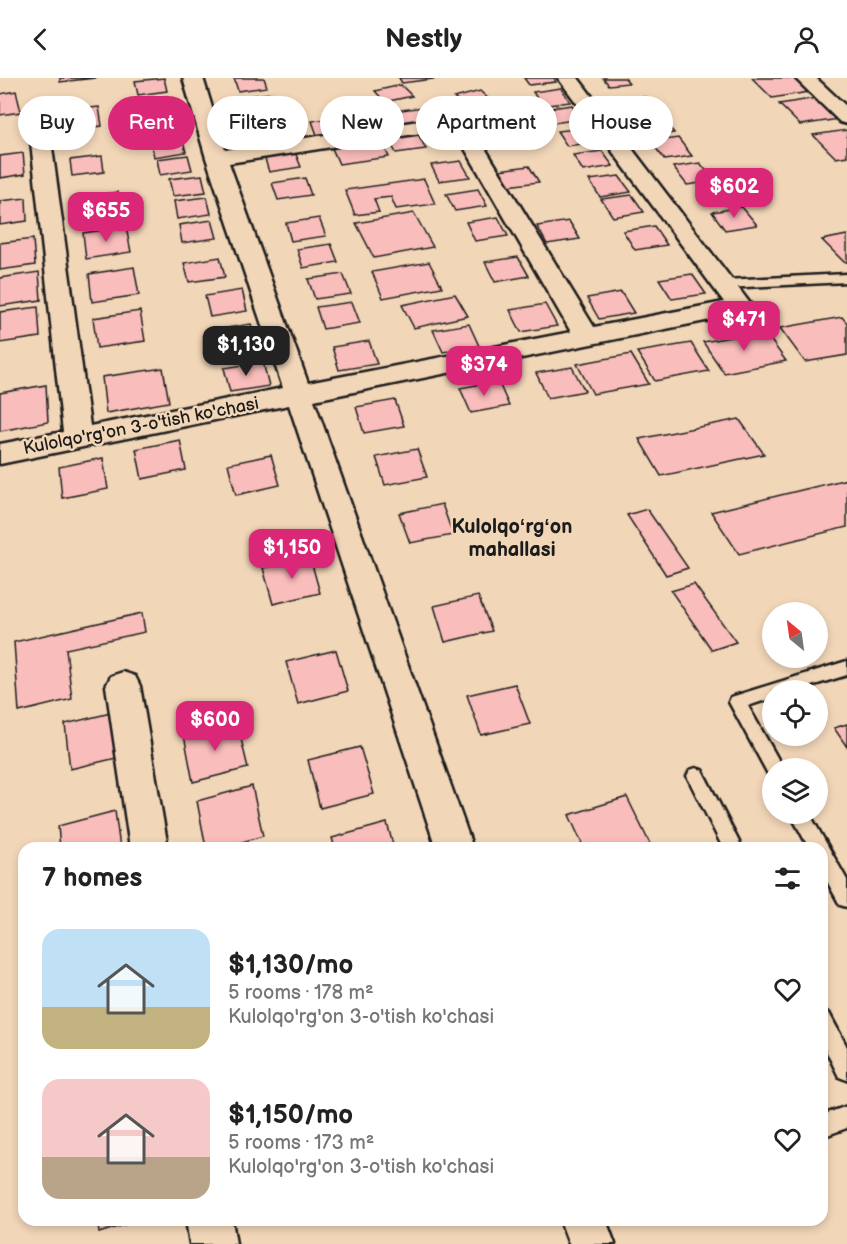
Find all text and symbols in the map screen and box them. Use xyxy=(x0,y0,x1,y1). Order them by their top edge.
icon: back xyxy=(24,23,57,56)
text: Nestly xyxy=(385,23,462,55)
icon: person xyxy=(790,23,823,56)
chip: Buy xyxy=(18,96,96,150)
chip: Rent xyxy=(108,96,195,150)
chip: Filters xyxy=(207,96,308,150)
chip: New xyxy=(320,96,404,150)
chip: Apartment xyxy=(416,96,557,150)
chip: House xyxy=(569,96,673,150)
pin: $602 xyxy=(698,168,770,219)
text: $602 xyxy=(709,175,759,199)
pin: $655 xyxy=(70,192,142,243)
text: $655 xyxy=(82,199,130,223)
pin: $471 xyxy=(708,301,780,352)
text: $471 xyxy=(722,308,766,332)
pin: $1,130 xyxy=(197,326,295,377)
text: $1,130 xyxy=(217,333,275,357)
pin: $374 xyxy=(448,346,520,397)
text: $374 xyxy=(460,353,508,377)
street label: Kulolqo'rg'on 3-o'tish ko'chasi xyxy=(21,393,261,459)
district label: Kulolqoʻrgʻon mahallasi xyxy=(452,515,572,562)
pin: $1,150 xyxy=(243,529,341,580)
text: $1,150 xyxy=(263,536,321,560)
north arrow xyxy=(762,602,828,668)
map controls xyxy=(762,602,828,824)
button: locate xyxy=(762,680,828,746)
pin: $600 xyxy=(179,701,251,752)
text: $600 xyxy=(190,708,240,732)
button: layers xyxy=(762,758,828,824)
icon: filters xyxy=(771,862,804,895)
text: 7 homes xyxy=(42,863,142,894)
text: $1,130/mo xyxy=(228,950,353,981)
icon: home xyxy=(90,953,162,1025)
icon: heart xyxy=(771,973,804,1006)
text: 5 rooms · 178 m² xyxy=(228,981,374,1005)
text: Kulolqo'rg'on 3-o'tish ko'chasi xyxy=(228,1005,494,1029)
text: $1,150/mo xyxy=(228,1100,353,1131)
icon: home xyxy=(90,1103,162,1175)
icon: heart xyxy=(771,1123,804,1156)
text: 5 rooms · 173 m² xyxy=(228,1131,374,1155)
text: Kulolqo'rg'on 3-o'tish ko'chasi xyxy=(228,1155,494,1179)

